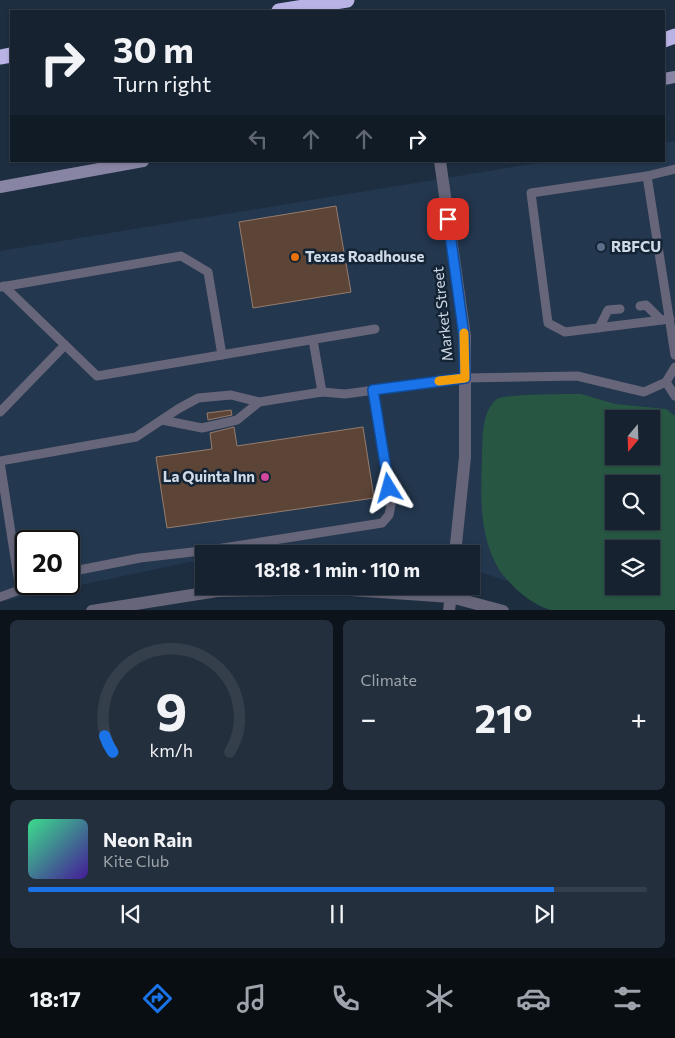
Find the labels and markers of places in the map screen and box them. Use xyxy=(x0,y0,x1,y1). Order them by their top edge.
pin xyxy=(427,198,469,240)
place label: RBFCU xyxy=(611,237,661,255)
marker: RBFCU xyxy=(595,241,607,253)
place label: Texas Roadhouse xyxy=(305,247,424,265)
marker: Texas Roadhouse xyxy=(289,251,301,263)
place label: La Quinta Inn xyxy=(163,467,255,485)
marker: La Quinta Inn xyxy=(259,471,271,483)

